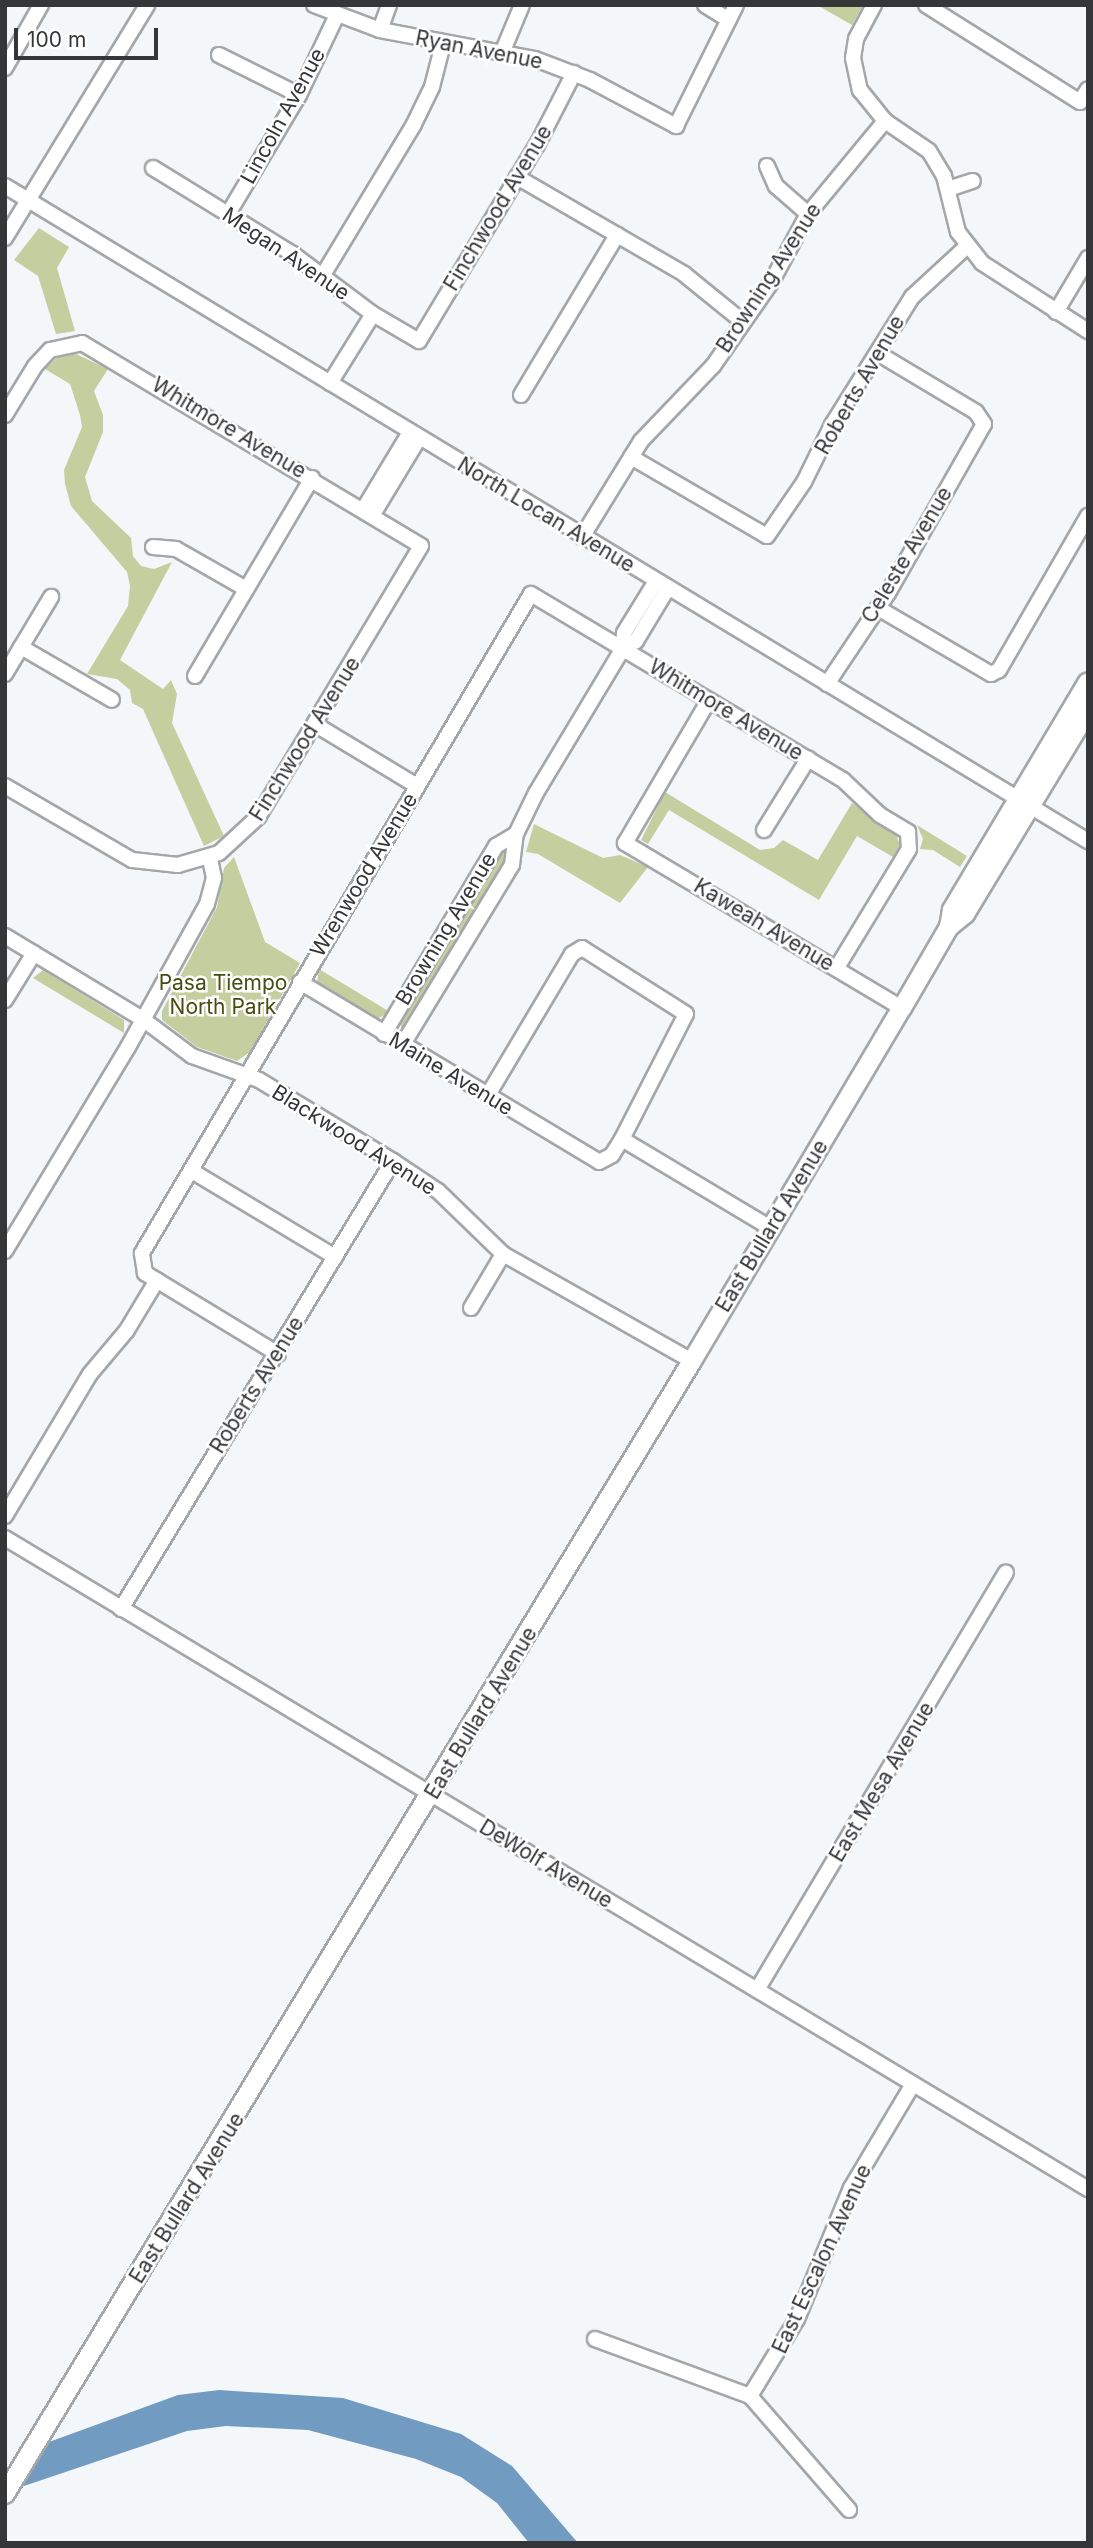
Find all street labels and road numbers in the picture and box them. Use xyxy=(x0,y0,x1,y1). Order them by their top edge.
street label: Ryan Avenue xyxy=(413,25,545,75)
street label: Lincoln Avenue xyxy=(235,44,331,188)
street label: Finchwood Avenue xyxy=(439,121,557,295)
street label: Browning Avenue xyxy=(711,199,827,357)
street label: Megan Avenue xyxy=(218,202,354,306)
street label: Roberts Avenue xyxy=(810,311,910,459)
street label: Whitmore Avenue xyxy=(147,372,311,484)
street label: North Locan Avenue xyxy=(453,452,639,578)
street label: Celeste Avenue xyxy=(856,482,958,628)
street label: Finchwood Avenue xyxy=(244,652,366,826)
street label: Whitmore Avenue xyxy=(644,654,808,766)
street label: Wrenwood Avenue xyxy=(305,788,423,962)
street label: Browning Avenue xyxy=(391,848,501,1010)
street label: Kaweah Avenue xyxy=(689,873,839,977)
street label: Maine Avenue xyxy=(384,1027,518,1121)
street label: Blackwood Avenue xyxy=(267,1079,441,1201)
street label: East Bullard Avenue xyxy=(711,1135,833,1317)
street label: Roberts Avenue xyxy=(205,1312,309,1458)
street label: East Bullard Avenue xyxy=(420,1622,542,1804)
street label: East Mesa Avenue xyxy=(824,1697,940,1867)
street label: DeWolf Avenue xyxy=(475,1814,617,1914)
street label: East Bullard Avenue xyxy=(124,2108,250,2288)
street label: East Escalon Avenue xyxy=(767,2160,877,2358)

